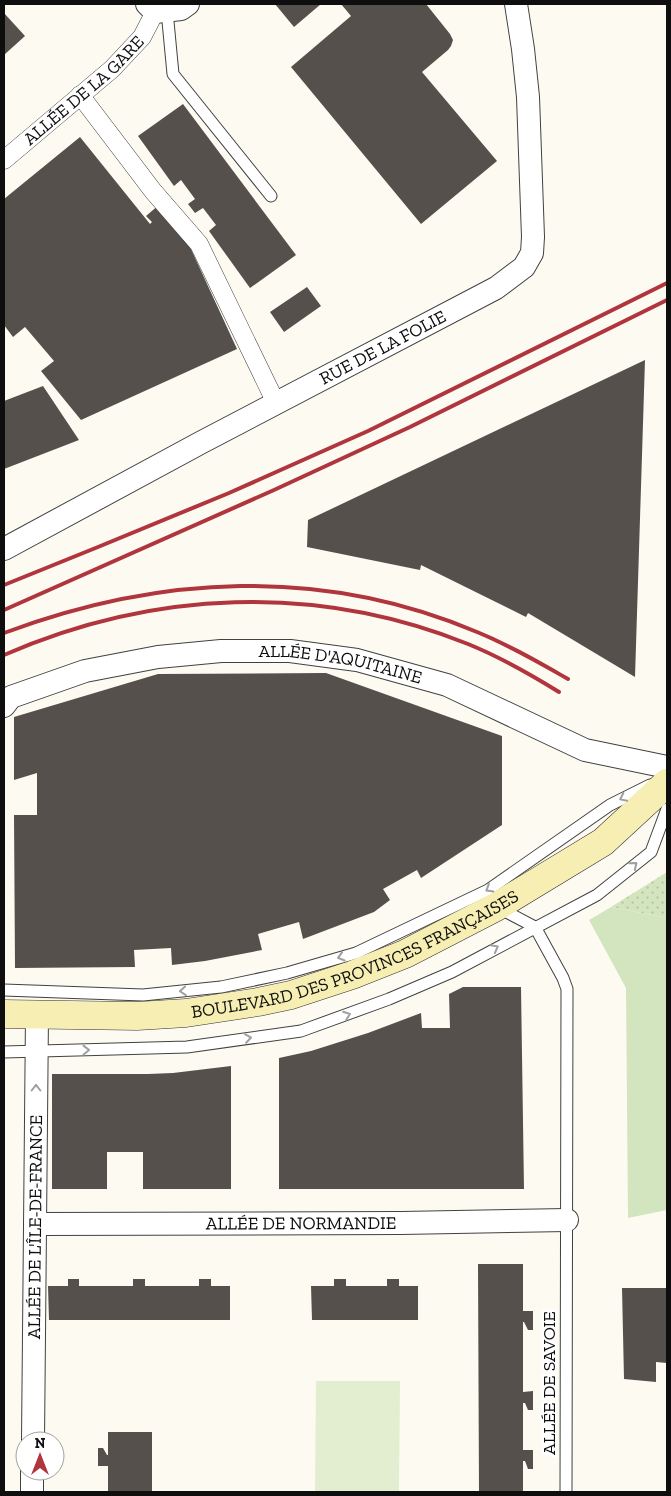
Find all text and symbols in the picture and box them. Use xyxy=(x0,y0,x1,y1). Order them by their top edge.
street label: ALLÉE DE LA GARE xyxy=(19,31,149,150)
street label: RUE DE LA FOLIE xyxy=(316,305,450,390)
street label: ALLÉE D'AQUITAINE xyxy=(258,640,425,689)
one-way arrow xyxy=(620,792,629,802)
one-way arrow xyxy=(628,862,638,871)
one-way arrow xyxy=(485,882,494,892)
street label: BOULEVARD DES PROVINCES FRANÇAISES xyxy=(190,885,522,1023)
one-way arrow xyxy=(490,945,499,955)
one-way arrow xyxy=(338,952,346,962)
one-way arrow xyxy=(179,985,187,996)
one-way arrow xyxy=(342,1011,351,1021)
one-way arrow xyxy=(244,1033,252,1044)
one-way arrow xyxy=(82,1045,90,1055)
one-way arrow xyxy=(31,1084,41,1092)
street label: ALLÉE DE L'ÎLE-DE-FRANCE xyxy=(23,1115,47,1339)
street label: ALLÉE DE NORMANDIE xyxy=(206,1212,396,1235)
street label: ALLÉE DE SAVOIE xyxy=(538,1311,560,1455)
north arrow xyxy=(15,1431,65,1481)
text: N xyxy=(35,1435,46,1452)

